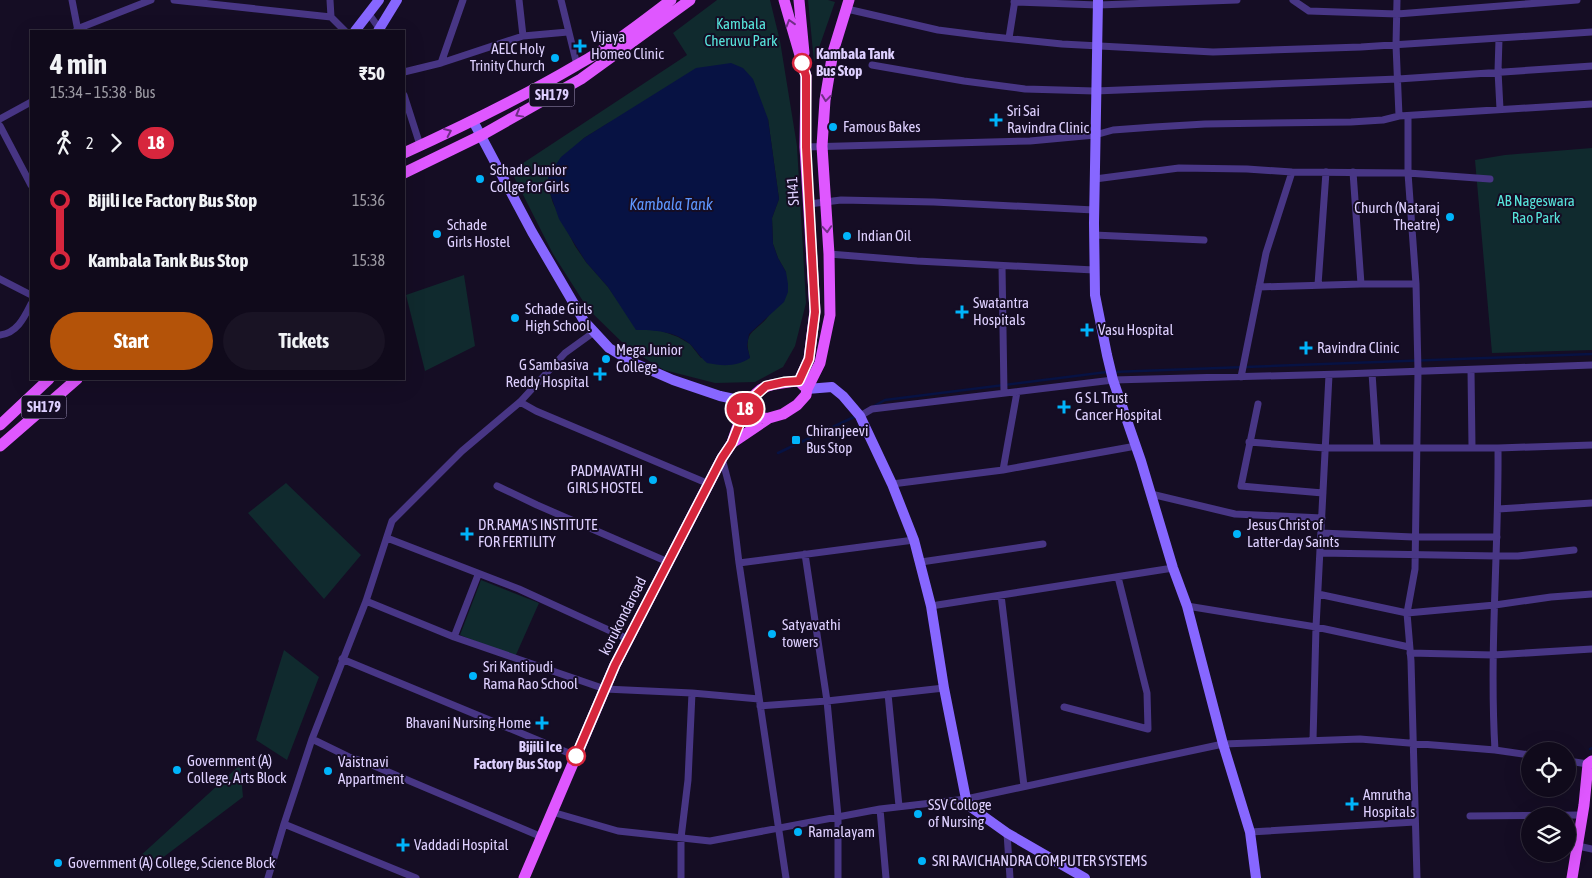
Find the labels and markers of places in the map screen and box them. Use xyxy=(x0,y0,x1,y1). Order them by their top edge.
place label: Vijaya Homeo Clinic xyxy=(591,28,664,62)
marker: Vijaya Homeo Clinic xyxy=(573,39,587,53)
place label: AELC Holy Trinity Church xyxy=(470,40,545,74)
place label: Kambala Tank Bus Stop xyxy=(816,45,895,79)
marker: AELC Holy Trinity Church xyxy=(549,52,561,64)
marker: Kambala Tank Bus Stop xyxy=(792,53,812,73)
place label: Sri Sai Ravindra Clinic xyxy=(1007,102,1090,136)
marker: Sri Sai Ravindra Clinic xyxy=(989,113,1003,127)
place label: Famous Bakes xyxy=(843,118,921,135)
marker: Famous Bakes xyxy=(827,121,839,133)
place label: Schade Junior Collge for Girls xyxy=(490,161,569,195)
marker: Schade Junior Collge for Girls xyxy=(474,173,486,185)
place label: Church (Nataraj Theatre) xyxy=(1354,199,1440,233)
marker: Church (Nataraj Theatre) xyxy=(1444,211,1456,223)
place label: Schade Girls Hostel xyxy=(447,216,510,250)
place label: Indian Oil xyxy=(857,227,911,244)
marker: Schade Girls Hostel xyxy=(431,228,443,240)
marker: Indian Oil xyxy=(841,230,853,242)
place label: Swatantra Hospitals xyxy=(973,294,1029,328)
place label: Schade Girls High School xyxy=(525,300,592,334)
marker: Swatantra Hospitals xyxy=(955,305,969,319)
marker: Schade Girls High School xyxy=(509,312,521,324)
place label: Vasu Hospital xyxy=(1098,321,1173,338)
marker: Vasu Hospital xyxy=(1080,323,1094,337)
place label: Ravindra Clinic xyxy=(1317,339,1400,356)
place label: Mega Junior College xyxy=(616,341,683,375)
marker: Ravindra Clinic xyxy=(1299,341,1313,355)
marker: Mega Junior College xyxy=(600,353,612,365)
place label: G Sambasiva Reddy Hospital xyxy=(505,356,589,390)
marker: G Sambasiva Reddy Hospital xyxy=(593,367,607,381)
place label: G S L Trust Cancer Hospital xyxy=(1075,389,1162,423)
marker: G S L Trust Cancer Hospital xyxy=(1057,400,1071,414)
place label: Chiranjeevi Bus Stop xyxy=(806,422,868,456)
marker: Chiranjeevi Bus Stop xyxy=(790,434,802,446)
place label: PADMAVATHI GIRLS HOSTEL xyxy=(567,462,643,496)
marker: PADMAVATHI GIRLS HOSTEL xyxy=(647,474,659,486)
place label: DR.RAMA'S INSTITUTE FOR FERTILITY xyxy=(478,516,598,550)
place label: Jesus Christ of Latter-day Saints xyxy=(1247,516,1339,550)
marker: DR.RAMA'S INSTITUTE FOR FERTILITY xyxy=(460,527,474,541)
marker: Jesus Christ of Latter-day Saints xyxy=(1231,528,1243,540)
place label: Satyavathi towers xyxy=(782,616,841,650)
marker: Satyavathi towers xyxy=(766,628,778,640)
place label: Sri Kantipudi Rama Rao School xyxy=(483,658,578,692)
marker: Sri Kantipudi Rama Rao School xyxy=(467,670,479,682)
place label: Bhavani Nursing Home xyxy=(405,714,531,731)
marker: Bhavani Nursing Home xyxy=(535,716,549,730)
place label: Bijili Ice Factory Bus Stop xyxy=(474,738,562,772)
marker: Bijili Ice Factory Bus Stop xyxy=(566,746,586,766)
place label: Government (A) College, Arts Block xyxy=(187,752,287,786)
place label: Vaistnavi Appartment xyxy=(338,753,404,787)
marker: Government (A) College, Arts Block xyxy=(171,764,183,776)
marker: Vaistnavi Appartment xyxy=(322,765,334,777)
place label: Amrutha Hospitals xyxy=(1363,786,1415,820)
place label: SSV Colloge of Nursing xyxy=(928,796,992,830)
marker: Amrutha Hospitals xyxy=(1345,797,1359,811)
marker: SSV Colloge of Nursing xyxy=(912,808,924,820)
place label: Ramalayam xyxy=(808,823,875,840)
marker: Ramalayam xyxy=(792,826,804,838)
place label: Vaddadi Hospital xyxy=(414,836,509,853)
marker: Vaddadi Hospital xyxy=(396,838,410,852)
place label: SRI RAVICHANDRA COMPUTER SYSTEMS xyxy=(932,852,1147,869)
place label: Government (A) College, Science Block xyxy=(68,854,276,871)
marker: SRI RAVICHANDRA COMPUTER SYSTEMS xyxy=(916,855,928,867)
marker: Government (A) College, Science Block xyxy=(52,857,64,869)

